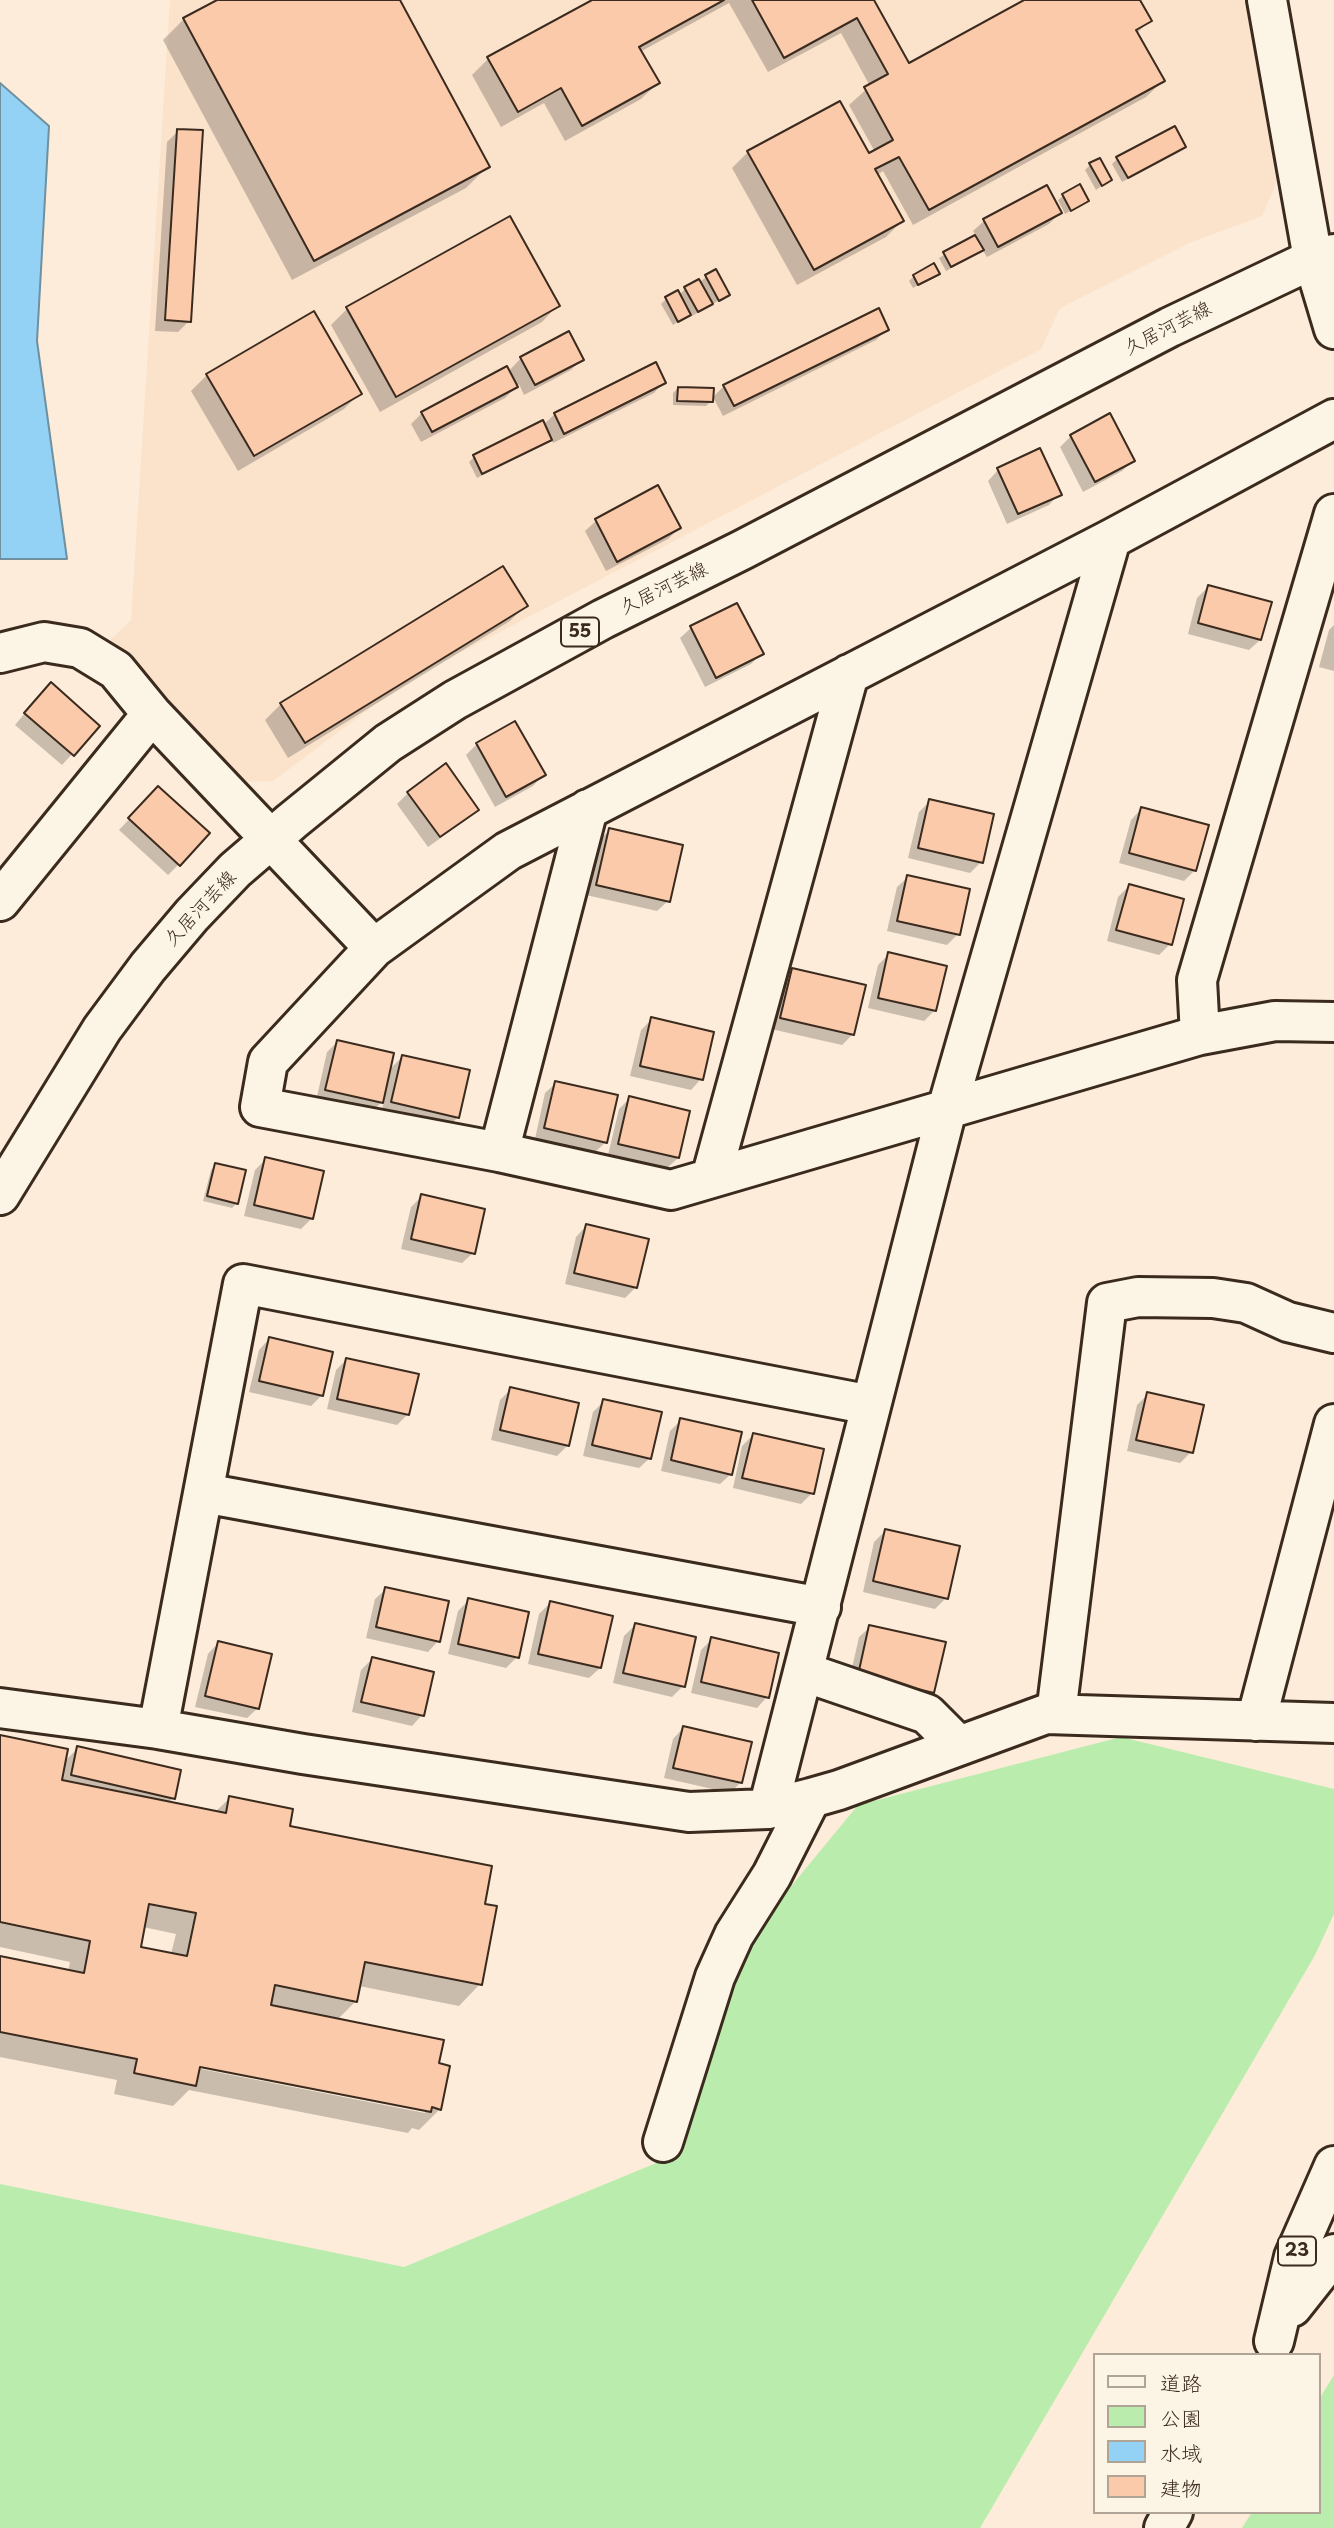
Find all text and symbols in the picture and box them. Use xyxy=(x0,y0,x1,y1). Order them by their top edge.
street label: 久居河芸線 xyxy=(1121,297,1215,361)
street label: 久居河芸線 xyxy=(616,558,712,620)
road number: 55 xyxy=(561,618,599,646)
street label: 久居河芸線 xyxy=(160,866,242,952)
road number: 23 xyxy=(1278,2236,1316,2266)
legend xyxy=(1092,2353,1320,2514)
text: 道路 xyxy=(1160,2366,1202,2398)
text: 公園 xyxy=(1160,2401,1202,2433)
text: 水域 xyxy=(1160,2436,1202,2468)
text: 建物 xyxy=(1160,2471,1202,2503)

